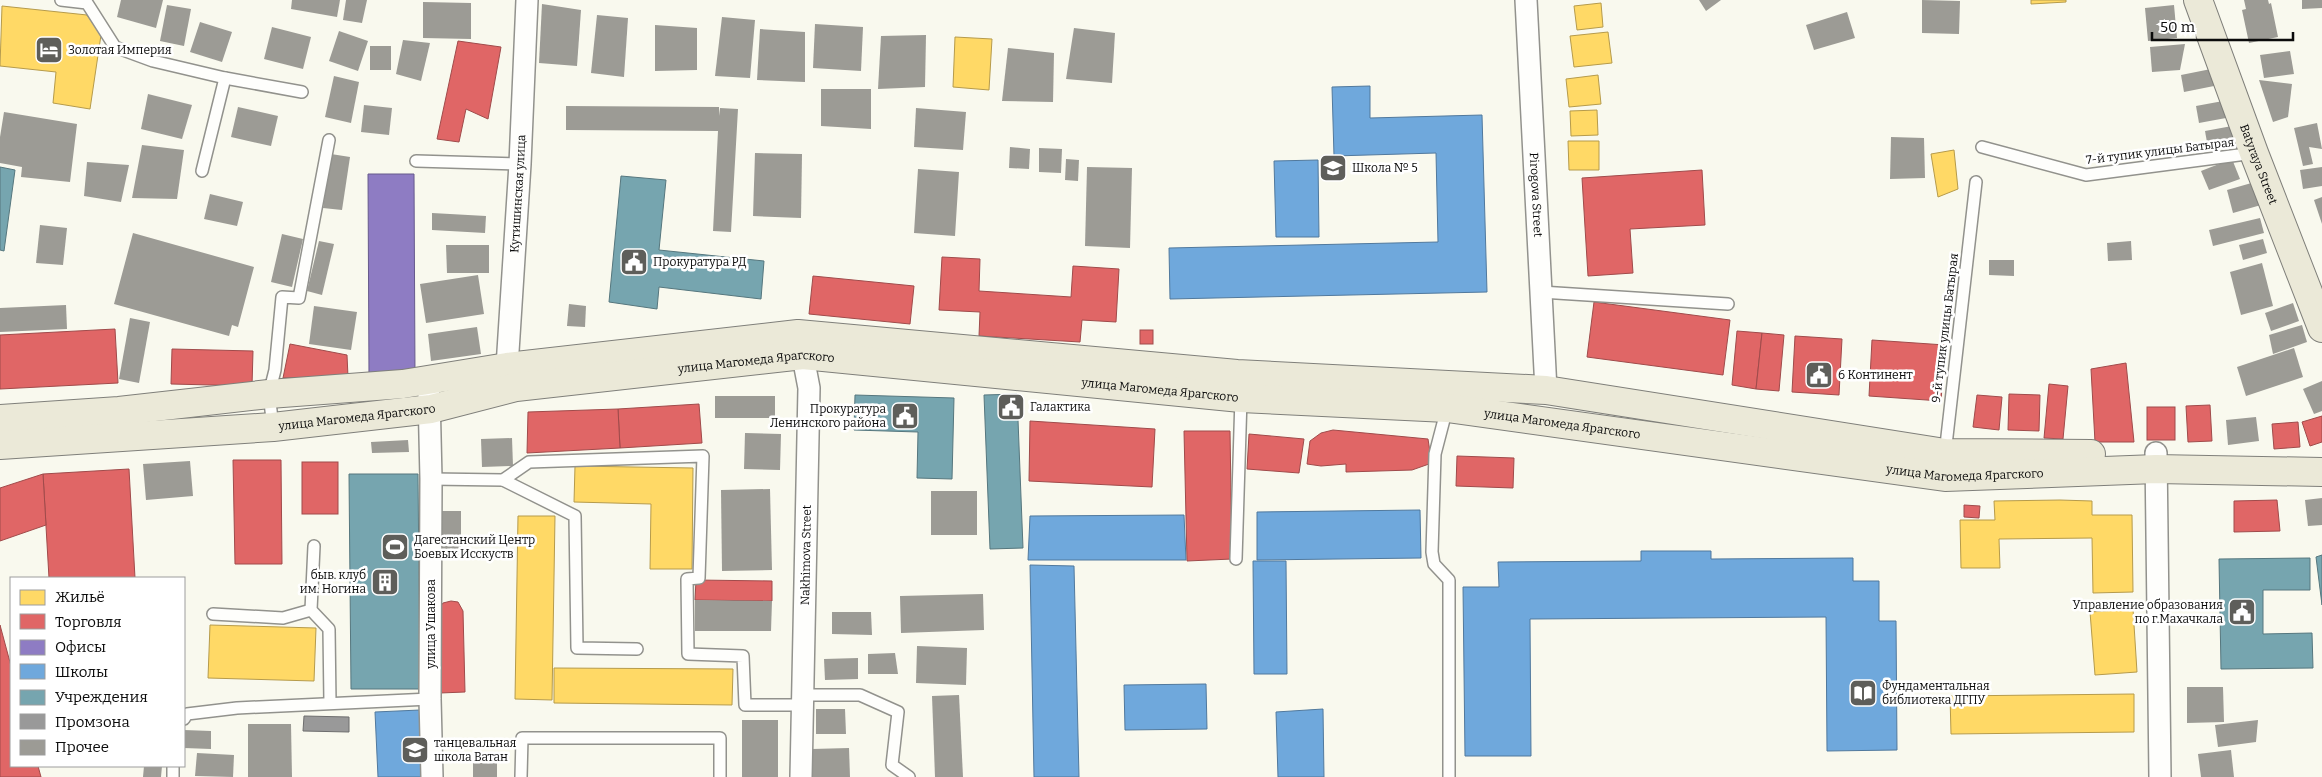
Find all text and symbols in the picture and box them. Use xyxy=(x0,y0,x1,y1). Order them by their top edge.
scale bar xyxy=(2152,10,2293,42)
text: 50 m xyxy=(2160,18,2196,36)
hotel icon: Золотая Империя xyxy=(34,35,64,65)
place label: Золотая Империя xyxy=(68,43,172,57)
street label: Batyraya Street xyxy=(2237,122,2280,207)
street label: Кутишинская улица xyxy=(507,134,528,253)
street label: 7-й тупик улицы Батырая xyxy=(2085,135,2235,167)
street label: Pirogova Street xyxy=(1527,152,1545,238)
school or university icon: Школа № 5 xyxy=(1318,153,1348,183)
place label: Школа № 5 xyxy=(1352,161,1418,175)
public building icon: Прокуратура РД xyxy=(619,247,649,277)
street label: 9-й тупик улицы Батырая xyxy=(1929,252,1961,404)
place label: Прокуратура РД xyxy=(653,255,747,269)
street label: улица Магомеда Ярагского xyxy=(676,348,835,376)
public building icon: 6 Континент xyxy=(1804,360,1834,390)
place label: 6 Континент xyxy=(1838,368,1913,382)
street label: улица Магомеда Ярагского xyxy=(1080,375,1239,405)
public building icon: Галактика xyxy=(996,392,1026,422)
place label: Галактика xyxy=(1030,400,1091,414)
street label: улица Магомеда Ярагского xyxy=(277,401,437,433)
public building icon: Прокуратура Ленинского района xyxy=(890,401,920,431)
place label: Прокуратура Ленинского района xyxy=(770,402,886,430)
street label: улица Магомеда Ярагского xyxy=(1482,406,1642,442)
street label: улица Магомеда Ярагского xyxy=(1884,462,2044,484)
street label: Nakhimova Street xyxy=(798,504,814,605)
sports icon: Дагестанский Центр Боевых Исскуств xyxy=(380,532,410,562)
place label: Дагестанский Центр Боевых Исскуств xyxy=(414,533,535,561)
building icon: быв. клуб им. Ногина xyxy=(370,567,400,597)
place label: быв. клуб им. Ногина xyxy=(300,568,366,596)
legend xyxy=(10,577,185,767)
street label: улица Ушакова xyxy=(424,579,438,670)
text: Жильё xyxy=(55,588,105,606)
public building icon: Управление образования по г.Махачкала xyxy=(2227,597,2257,627)
place label: Управление образования по г.Махачкала xyxy=(2072,598,2223,626)
text: Торговля xyxy=(55,613,122,631)
text: Офисы xyxy=(55,638,106,656)
text: Школы xyxy=(55,663,108,681)
library icon: Фундаментальная библиотека ДГПУ xyxy=(1848,678,1878,708)
place label: Фундаментальная библиотека ДГПУ xyxy=(1882,679,1990,707)
text: Учреждения xyxy=(55,688,148,706)
text: Промзона xyxy=(55,713,130,731)
school or university icon: танцевальная школа Ватан xyxy=(400,735,430,765)
place label: танцевальная школа Ватан xyxy=(434,736,517,764)
text: Прочее xyxy=(55,738,109,756)

